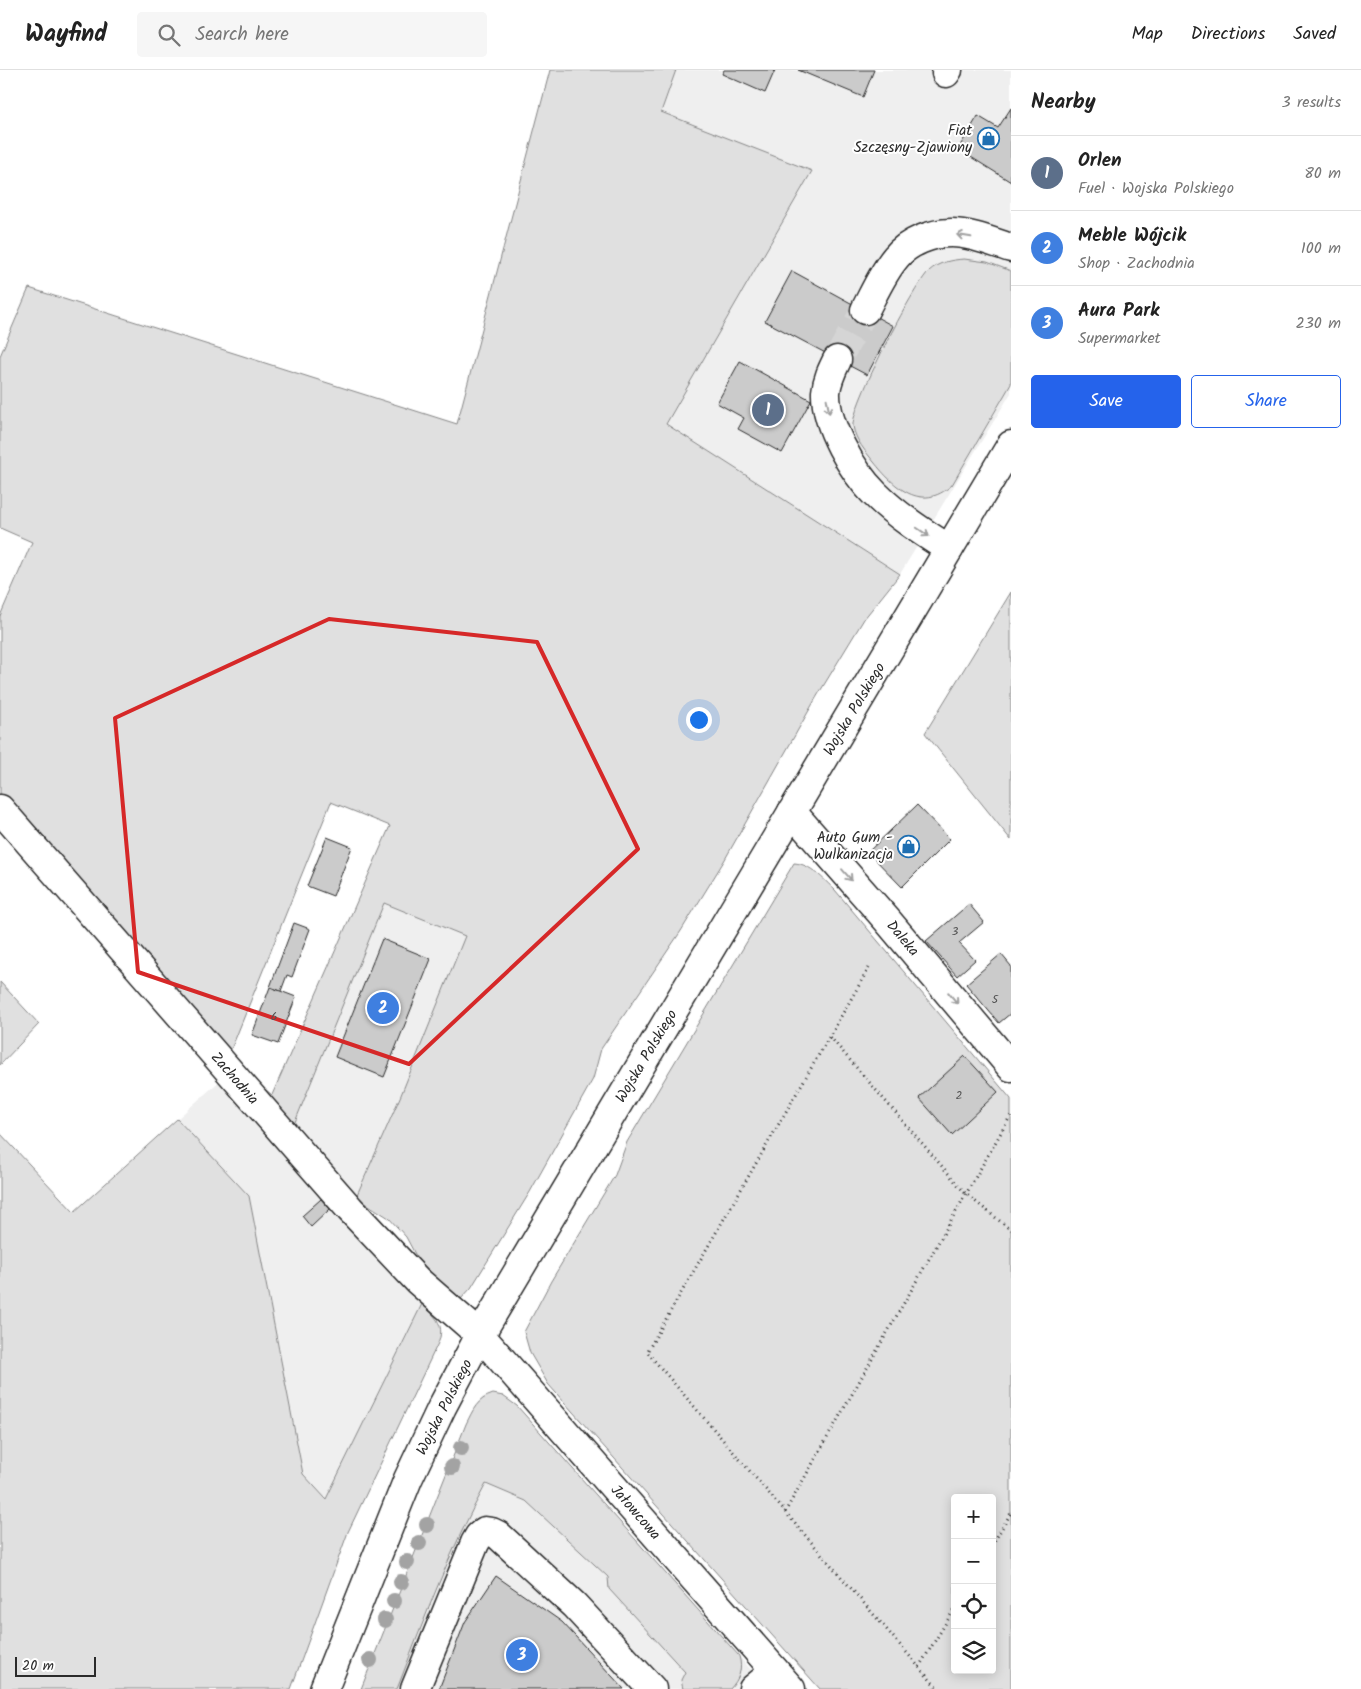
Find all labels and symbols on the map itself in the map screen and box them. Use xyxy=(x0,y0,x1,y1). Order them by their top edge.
place label: Fiat Szczęsny-Zjawiony xyxy=(854,119,973,160)
shop icon: Fiat Szczęsny-Zjawiony xyxy=(976,127,1000,151)
one-way arrow xyxy=(956,230,972,240)
pin: 1 xyxy=(752,391,784,429)
one-way arrow xyxy=(824,398,834,414)
one-way arrow xyxy=(916,527,930,537)
street label: Wojska Polskiego xyxy=(818,658,892,761)
your location xyxy=(686,707,712,733)
place label: Auto Gum - Wulkanizacja xyxy=(814,826,893,867)
shop icon: Auto Gum - Wulkanizacja xyxy=(897,834,921,858)
one-way arrow xyxy=(841,868,853,881)
street label: Daleka xyxy=(880,915,925,962)
house number: 3 xyxy=(952,922,959,941)
pin: 2 xyxy=(367,989,399,1027)
house number: 5 xyxy=(992,990,1000,1009)
one-way arrow xyxy=(947,991,958,1004)
street label: Wojska Polskiego xyxy=(610,1005,684,1108)
house number: 6 xyxy=(271,1007,277,1026)
street label: Zachodnia xyxy=(204,1047,264,1111)
house number: 2 xyxy=(956,1086,963,1105)
street label: Wojska Polskiego xyxy=(410,1355,480,1460)
street label: Jałowcowa xyxy=(604,1480,666,1546)
pin: 3 xyxy=(506,1636,538,1674)
scale bar xyxy=(15,1654,96,1677)

